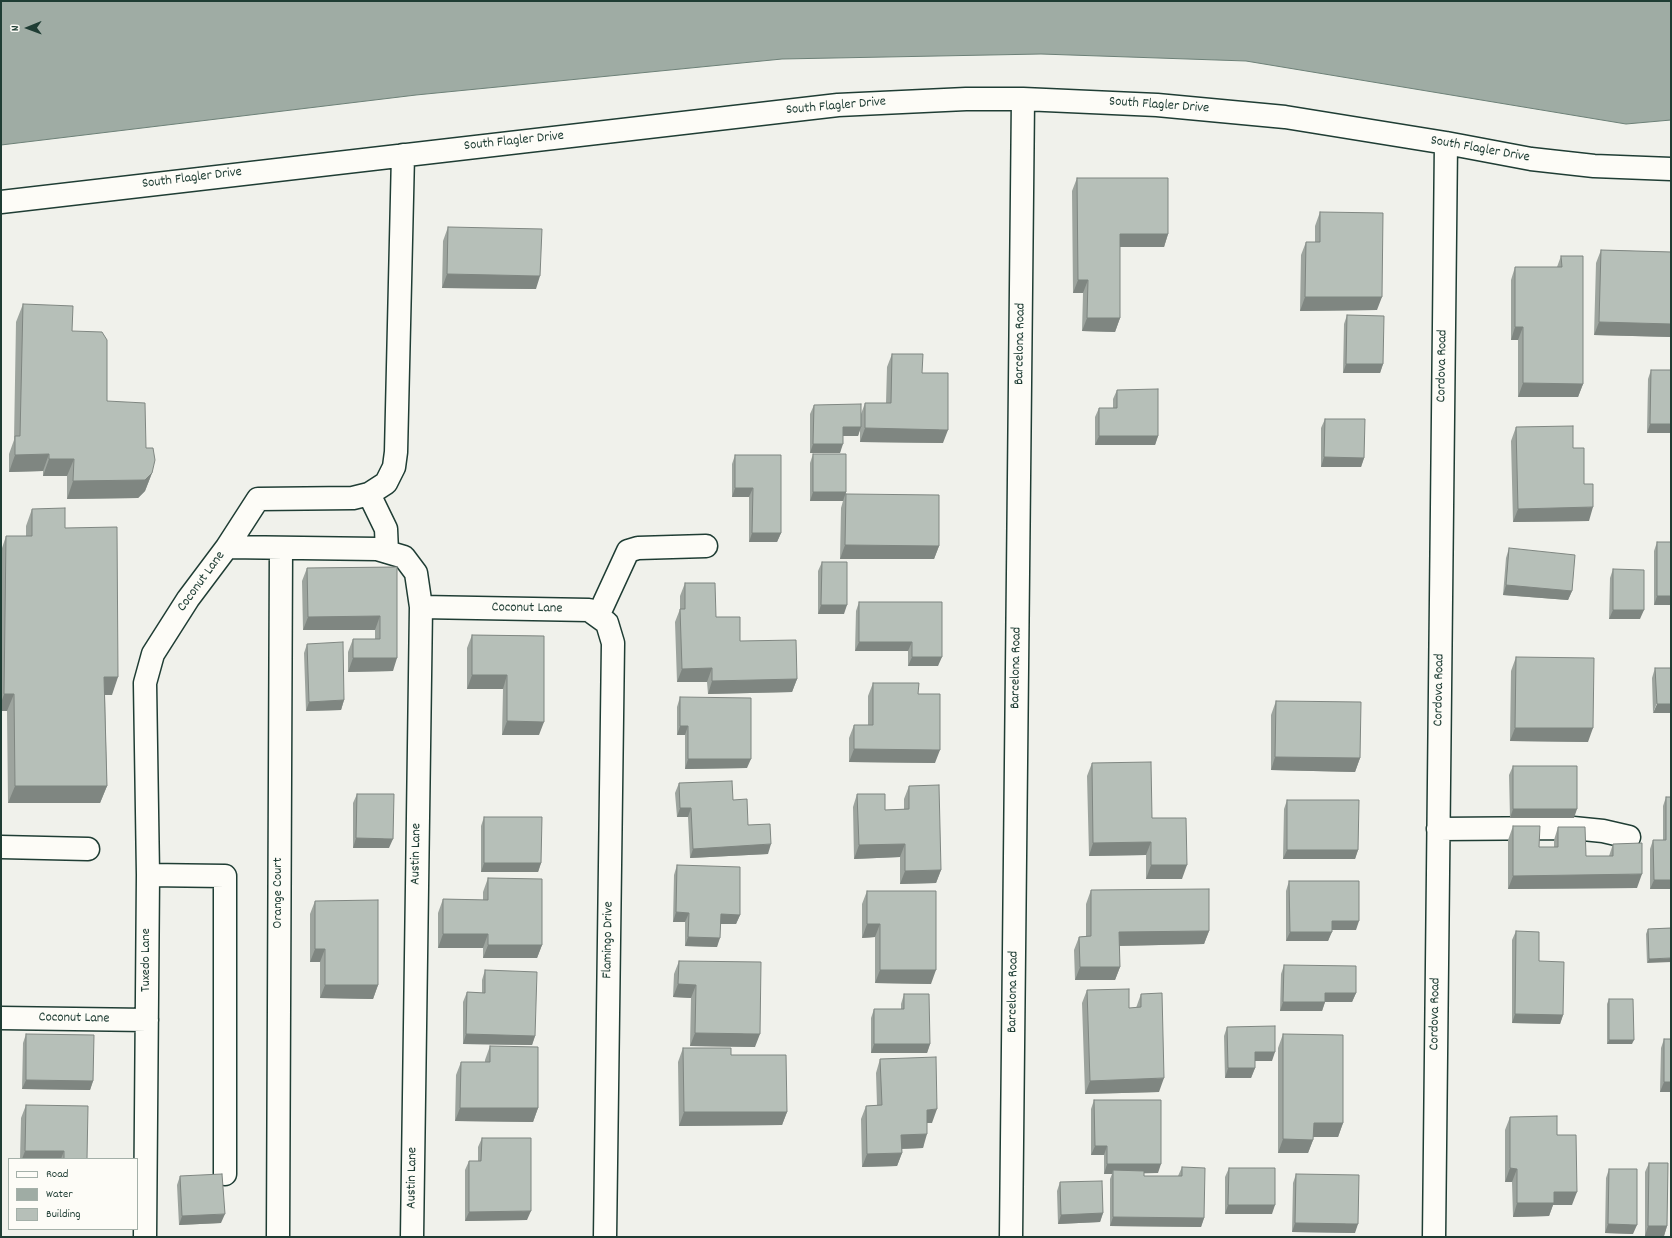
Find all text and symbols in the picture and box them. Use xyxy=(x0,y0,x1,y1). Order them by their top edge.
north arrow xyxy=(8,8,48,48)
text: N xyxy=(8,25,24,31)
street label: South Flagler Drive xyxy=(785,94,887,120)
street label: South Flagler Drive xyxy=(1108,94,1210,118)
street label: South Flagler Drive xyxy=(463,128,565,156)
street label: South Flagler Drive xyxy=(1429,133,1531,167)
street label: South Flagler Drive xyxy=(141,165,243,193)
street label: Barcelona Road xyxy=(1012,303,1030,385)
street label: Cordova Road xyxy=(1434,329,1452,403)
street label: Coconut Lane xyxy=(174,548,230,616)
street label: Coconut Lane xyxy=(491,600,563,618)
street label: Barcelona Road xyxy=(1008,627,1026,709)
street label: Cordova Road xyxy=(1431,653,1449,727)
street label: Austin Lane xyxy=(408,823,426,885)
street label: Orange Court xyxy=(271,857,287,929)
street label: Flamingo Drive xyxy=(600,901,618,979)
street label: Tuxedo Lane xyxy=(139,928,155,992)
street label: Barcelona Road xyxy=(1005,951,1023,1033)
street label: Cordova Road xyxy=(1427,977,1445,1051)
street label: Coconut Lane xyxy=(38,1010,110,1028)
street label: Austin Lane xyxy=(404,1147,422,1209)
legend xyxy=(8,1158,138,1230)
text: Road xyxy=(46,1166,68,1183)
text: Water xyxy=(46,1186,73,1203)
text: Building xyxy=(46,1206,81,1223)

